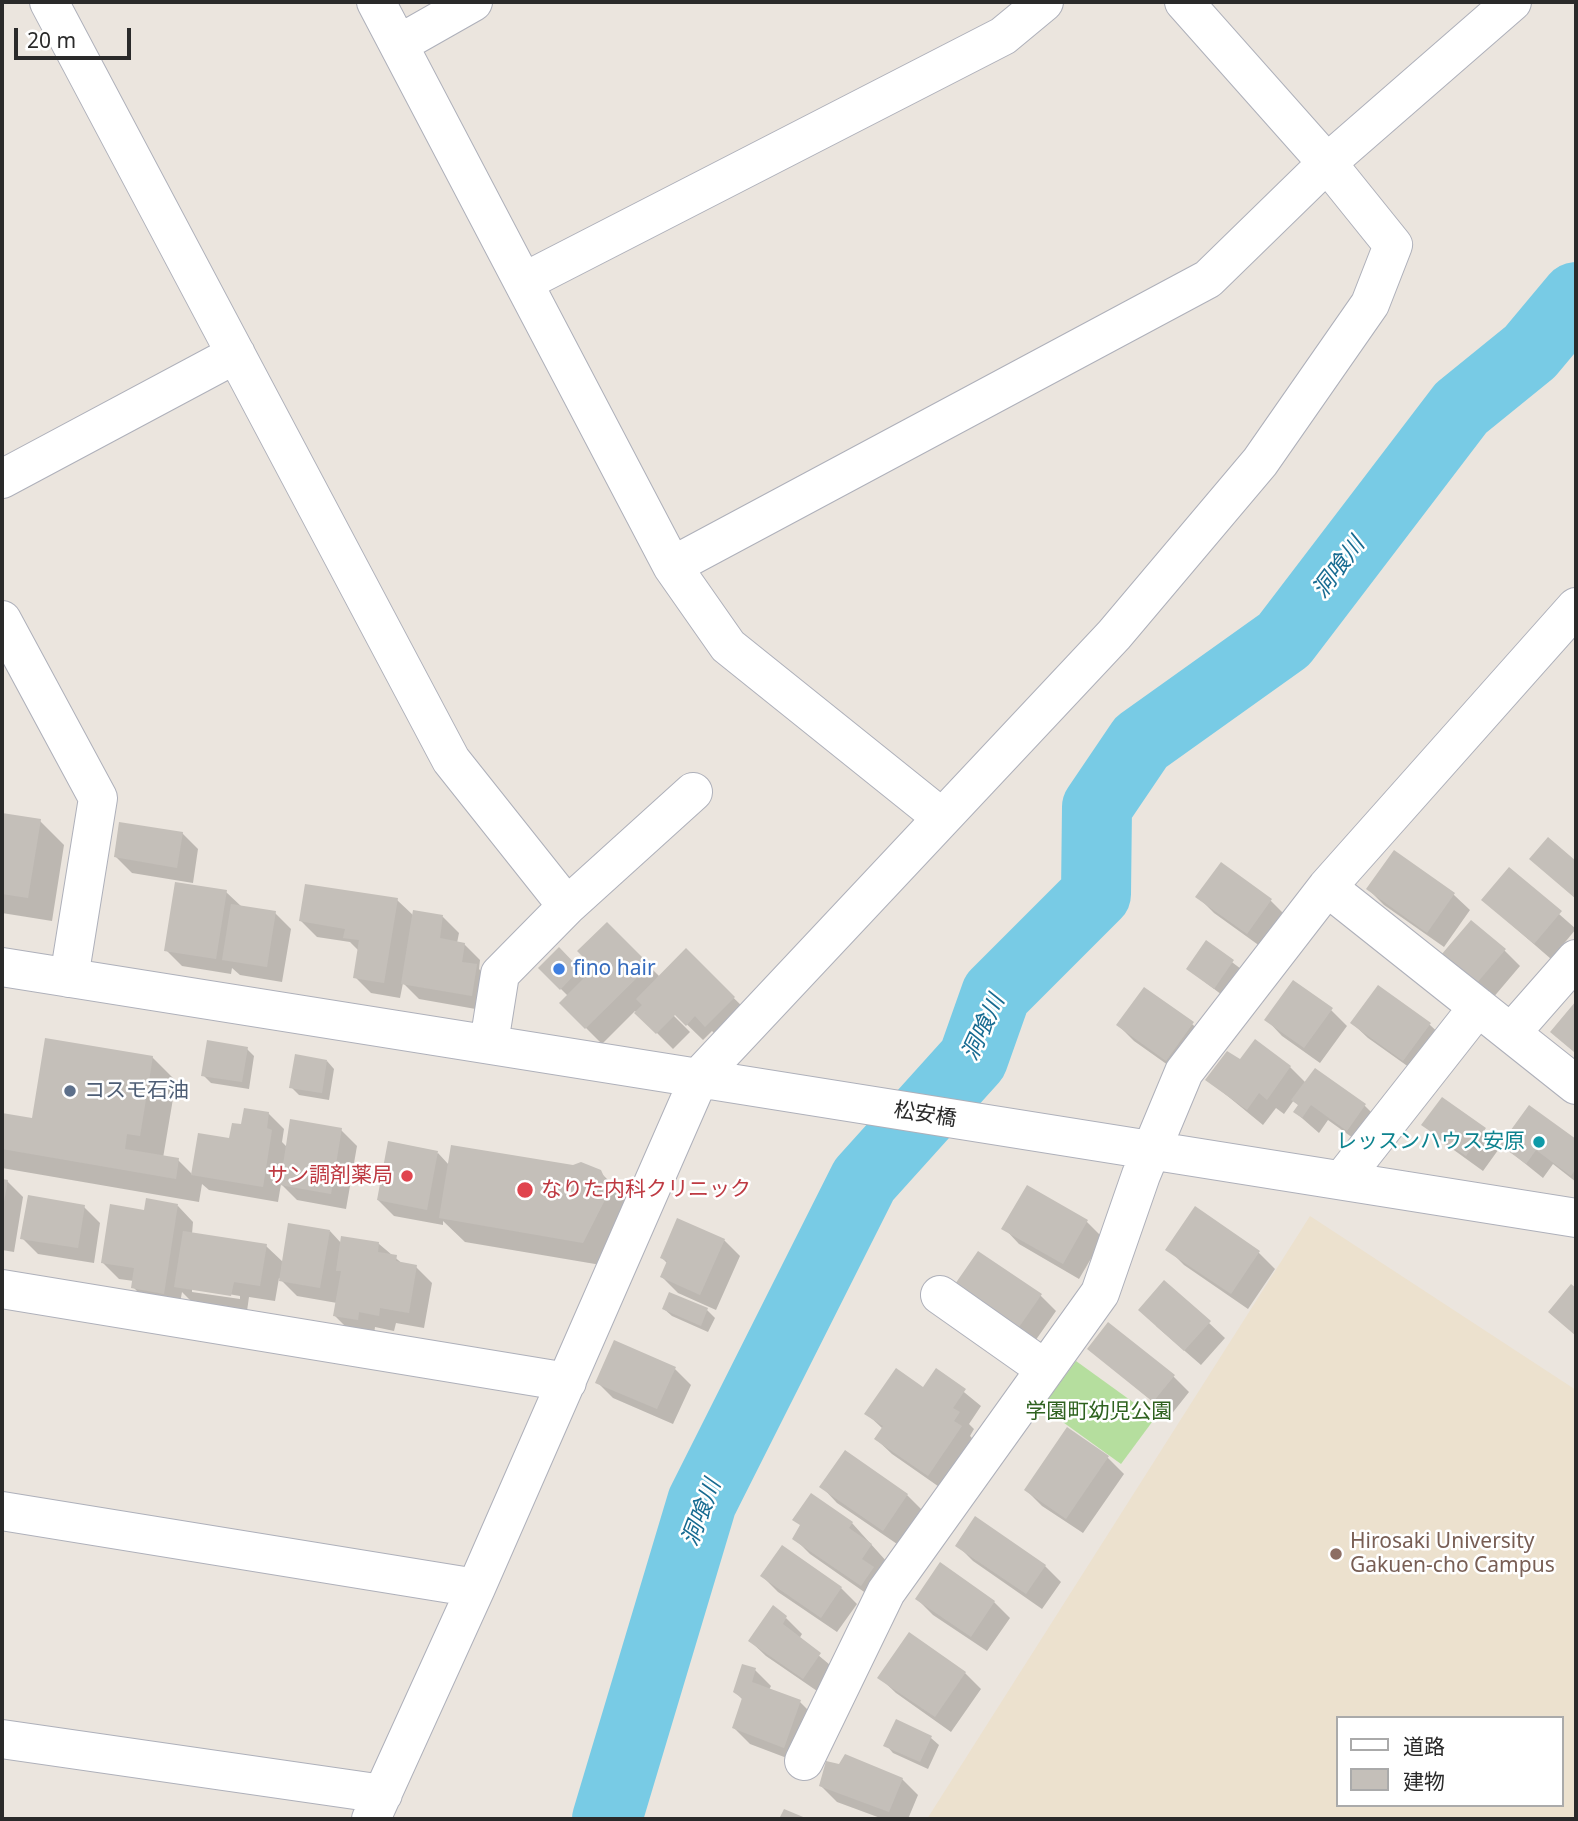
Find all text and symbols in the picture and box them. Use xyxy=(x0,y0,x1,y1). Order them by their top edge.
scale bar xyxy=(18,14,135,58)
text: 20 m xyxy=(27,26,76,54)
water label: 洞喰川 xyxy=(1307,532,1371,604)
place label: fino hair xyxy=(573,956,656,982)
marker: fino hair xyxy=(551,961,567,977)
water label: 洞喰川 xyxy=(957,991,1011,1065)
place label: コスモ石油 xyxy=(84,1078,189,1104)
marker: コスモ石油 xyxy=(62,1083,78,1099)
street label: 松安橋 xyxy=(892,1098,958,1132)
place label: レッスンハウス安原 xyxy=(1336,1129,1525,1155)
marker: レッスンハウス安原 xyxy=(1531,1134,1547,1150)
place label: サン調剤薬局 xyxy=(267,1163,393,1189)
marker: サン調剤薬局 xyxy=(399,1168,415,1184)
place label: なりた内科クリニック xyxy=(541,1177,751,1203)
marker: なりた内科クリニック xyxy=(515,1180,535,1200)
park label: 学園町幼児公園 xyxy=(1026,1399,1172,1425)
water label: 洞喰川 xyxy=(677,1476,727,1550)
place label: Hirosaki University Gakuen-cho Campus xyxy=(1350,1529,1555,1579)
marker: Hirosaki University Gakuen-cho Campus xyxy=(1328,1546,1344,1562)
legend xyxy=(1336,1716,1564,1807)
text: 道路 xyxy=(1403,1732,1445,1760)
text: 建物 xyxy=(1403,1767,1445,1795)

